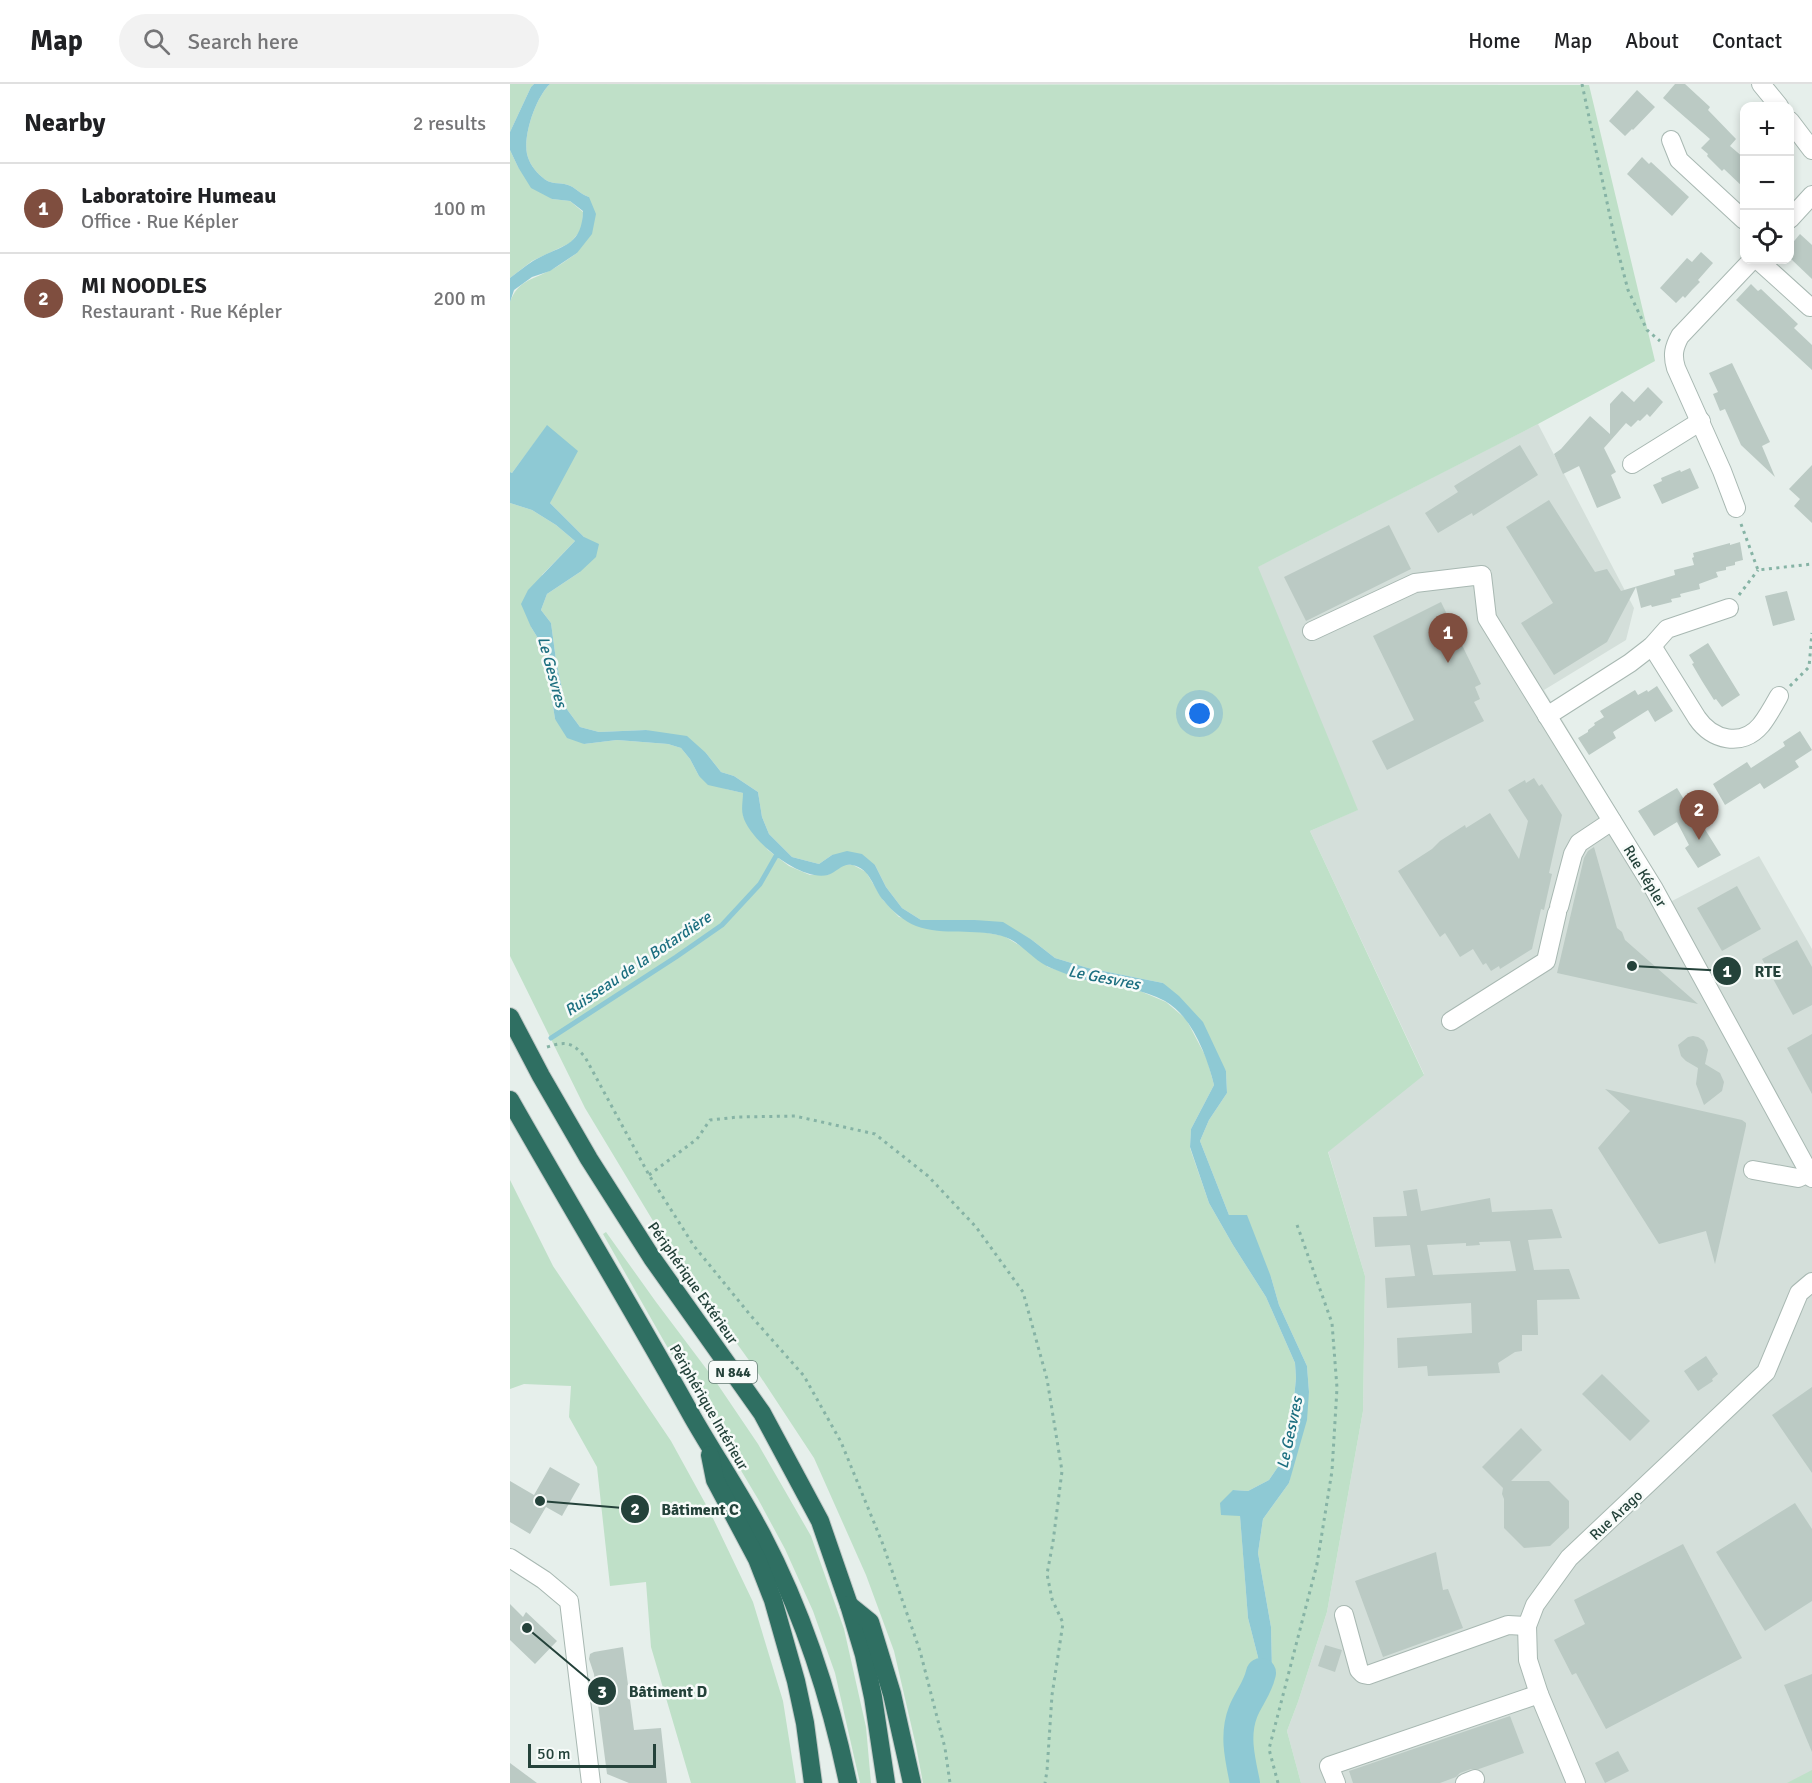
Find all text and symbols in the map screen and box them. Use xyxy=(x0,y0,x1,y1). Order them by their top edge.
search box xyxy=(119,14,539,68)
text: Map xyxy=(30,24,83,58)
icon: search xyxy=(140,25,173,58)
text: Search here xyxy=(188,28,299,55)
text: Home xyxy=(1468,28,1521,54)
text: Map xyxy=(1554,28,1592,54)
text: About xyxy=(1625,28,1679,54)
text: Contact xyxy=(1712,28,1782,54)
map controls xyxy=(1740,102,1794,264)
button: + xyxy=(1740,102,1794,156)
text: Nearby xyxy=(24,107,105,139)
text: 2 results xyxy=(413,111,486,136)
button: − xyxy=(1740,156,1794,210)
text: Laboratoire Humeau xyxy=(81,182,276,209)
text: 1 xyxy=(38,196,49,221)
text: 100 m xyxy=(433,196,486,221)
text: Office · Rue Képler xyxy=(81,209,238,234)
button: locate xyxy=(1740,210,1794,264)
text: MI NOODLES xyxy=(81,272,207,299)
text: 2 xyxy=(38,286,49,311)
text: 200 m xyxy=(433,286,486,311)
text: Restaurant · Rue Képler xyxy=(81,299,282,324)
pin: 1 xyxy=(1428,614,1468,663)
water label: Le Gesvres xyxy=(533,634,572,712)
your location xyxy=(1185,699,1214,728)
pin: 2 xyxy=(1680,790,1718,840)
street label: Rue Képler xyxy=(1619,842,1671,911)
water label: Ruisseau de la Botardière xyxy=(561,907,716,1021)
callout: RTE xyxy=(1712,954,1793,988)
text: 1 xyxy=(1722,960,1732,982)
water label: Le Gesvres xyxy=(1066,961,1144,995)
text: RTE xyxy=(1755,962,1782,982)
street label: Périphérique Extérieur xyxy=(644,1218,742,1348)
street label: Périphérique Intérieur xyxy=(666,1341,753,1473)
road number: N 844 xyxy=(709,1361,757,1383)
water label: Le Gesvres xyxy=(1273,1393,1308,1471)
street label: Rue Arago xyxy=(1586,1486,1646,1544)
callout: Bâtiment C xyxy=(620,1492,751,1526)
text: 2 xyxy=(630,1498,640,1520)
text: Bâtiment C xyxy=(661,1500,739,1520)
callout: Bâtiment D xyxy=(587,1674,720,1708)
text: 3 xyxy=(597,1681,607,1703)
text: Bâtiment D xyxy=(629,1682,708,1702)
scale bar xyxy=(528,1741,656,1768)
text: 50 m xyxy=(537,1744,571,1764)

